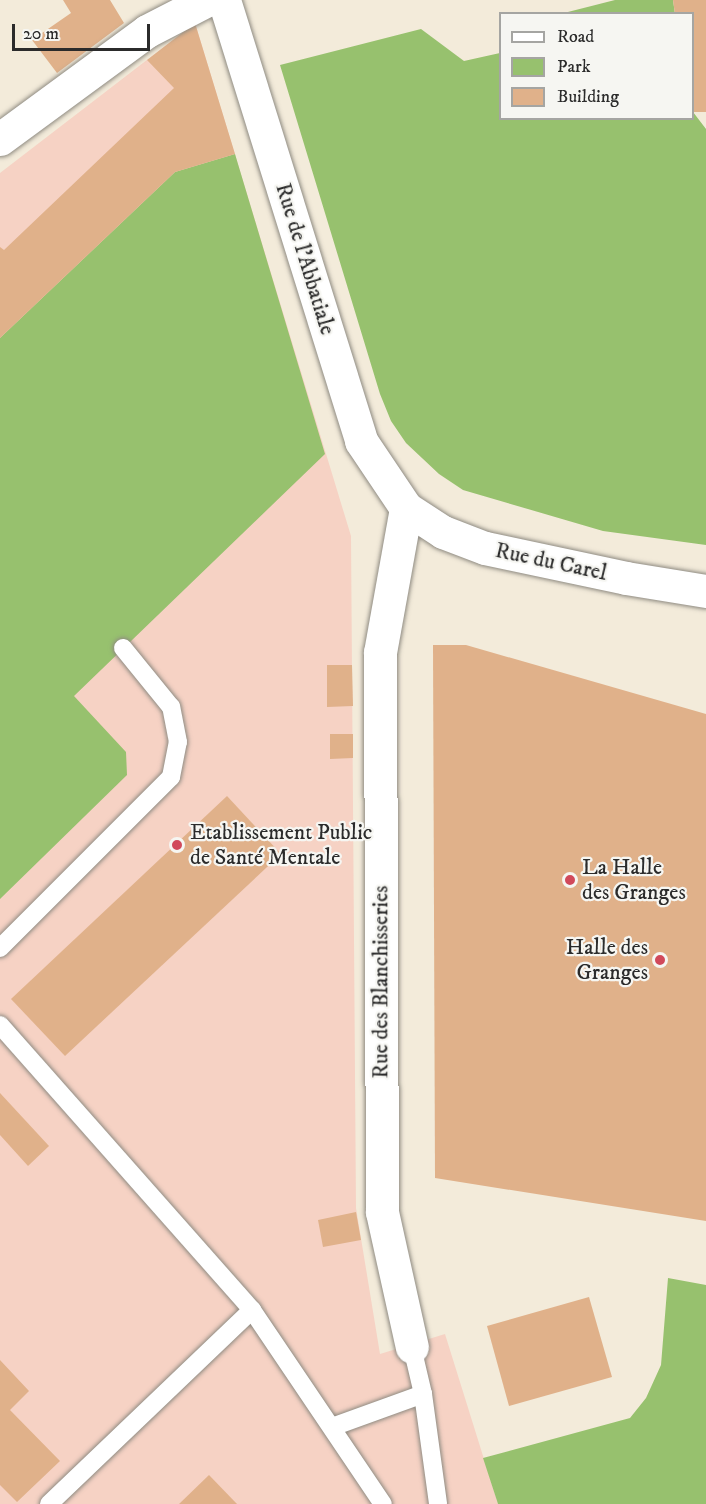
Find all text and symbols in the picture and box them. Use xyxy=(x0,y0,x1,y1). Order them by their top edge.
scale bar xyxy=(15,12,153,50)
legend xyxy=(499,12,694,120)
text: 20 m xyxy=(23,23,59,45)
text: Road xyxy=(557,26,594,48)
text: Park xyxy=(557,56,591,78)
text: Building xyxy=(557,86,619,108)
street label: Rue de l'Abbatiale xyxy=(269,180,341,338)
street label: Rue du Carel xyxy=(493,537,609,587)
place label: Etablissement Public de Santé Mentale xyxy=(190,819,372,870)
marker: Etablissement Public de Santé Mentale xyxy=(168,836,186,854)
place label: La Halle des Granges xyxy=(582,854,686,906)
marker: La Halle des Granges xyxy=(563,873,577,887)
street label: Rue des Blanchisseries xyxy=(368,885,394,1079)
place label: Halle des Granges xyxy=(566,934,648,986)
marker: Halle des Granges xyxy=(653,953,667,967)

